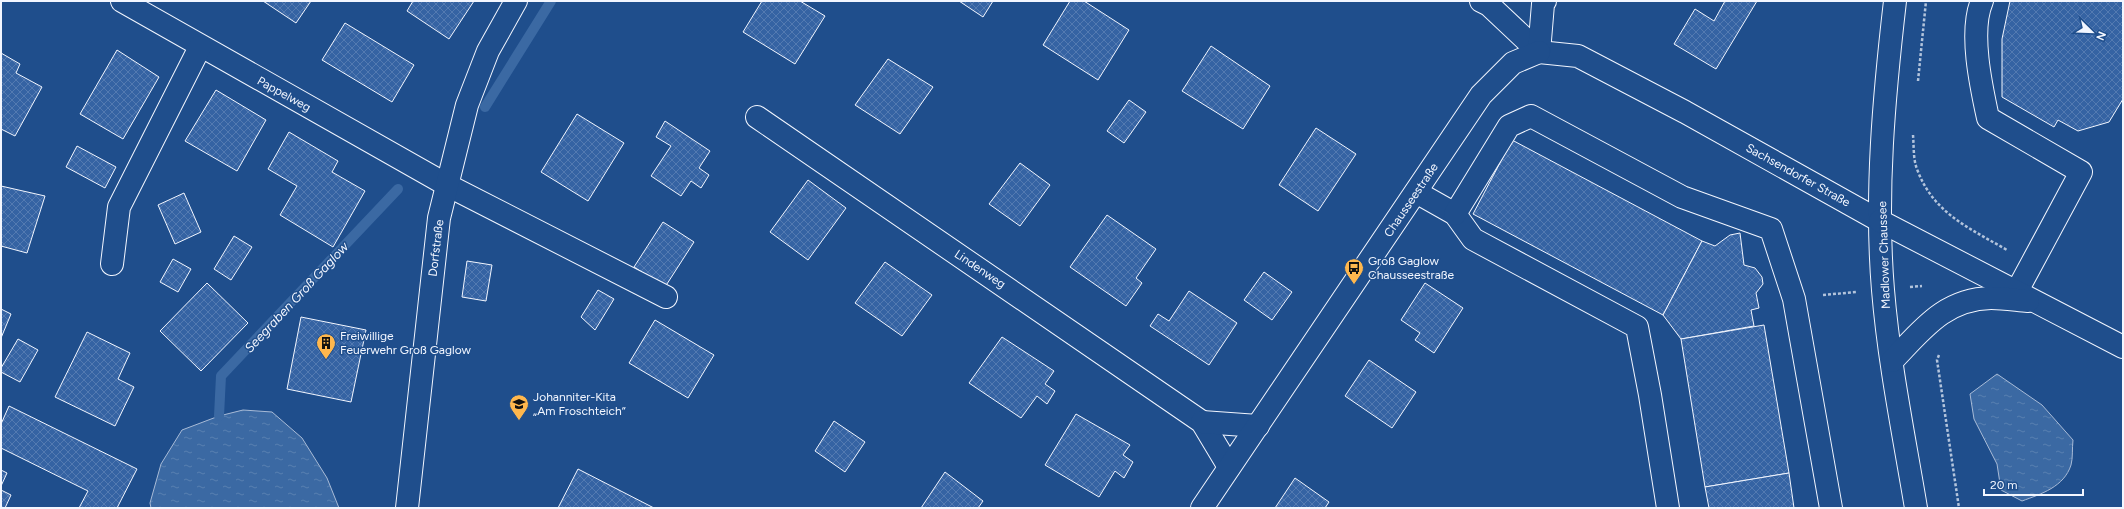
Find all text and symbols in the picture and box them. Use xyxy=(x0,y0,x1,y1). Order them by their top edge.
north arrow xyxy=(2072,12,2112,52)
text: N xyxy=(2093,29,2108,42)
street label: Pappelweg xyxy=(255,74,313,114)
street label: Sachsendorfer Straße xyxy=(1743,141,1853,210)
street label: Chausseestraße xyxy=(1381,160,1441,240)
street label: Madlower Chaussee xyxy=(1875,200,1893,309)
street label: Dorfstraße xyxy=(426,218,446,277)
water label: Seegraben Groß Gaglow xyxy=(241,239,352,356)
street label: Lindenweg xyxy=(952,247,1008,291)
place label: Groß Gaglow Chausseestraße xyxy=(1368,254,1455,282)
bus stop icon: Groß Gaglow Chausseestraße xyxy=(1343,257,1365,285)
place label: Freiwillige Feuerwehr Groß Gaglow xyxy=(340,329,471,357)
building icon: Freiwillige Feuerwehr Groß Gaglow xyxy=(315,332,337,360)
place label: Johanniter-Kita „Am Froschteich“ xyxy=(533,390,626,418)
school or university icon: Johanniter-Kita „Am Froschteich“ xyxy=(508,393,530,421)
scale bar xyxy=(1984,471,2083,497)
text: 20 m xyxy=(1990,478,2018,492)

